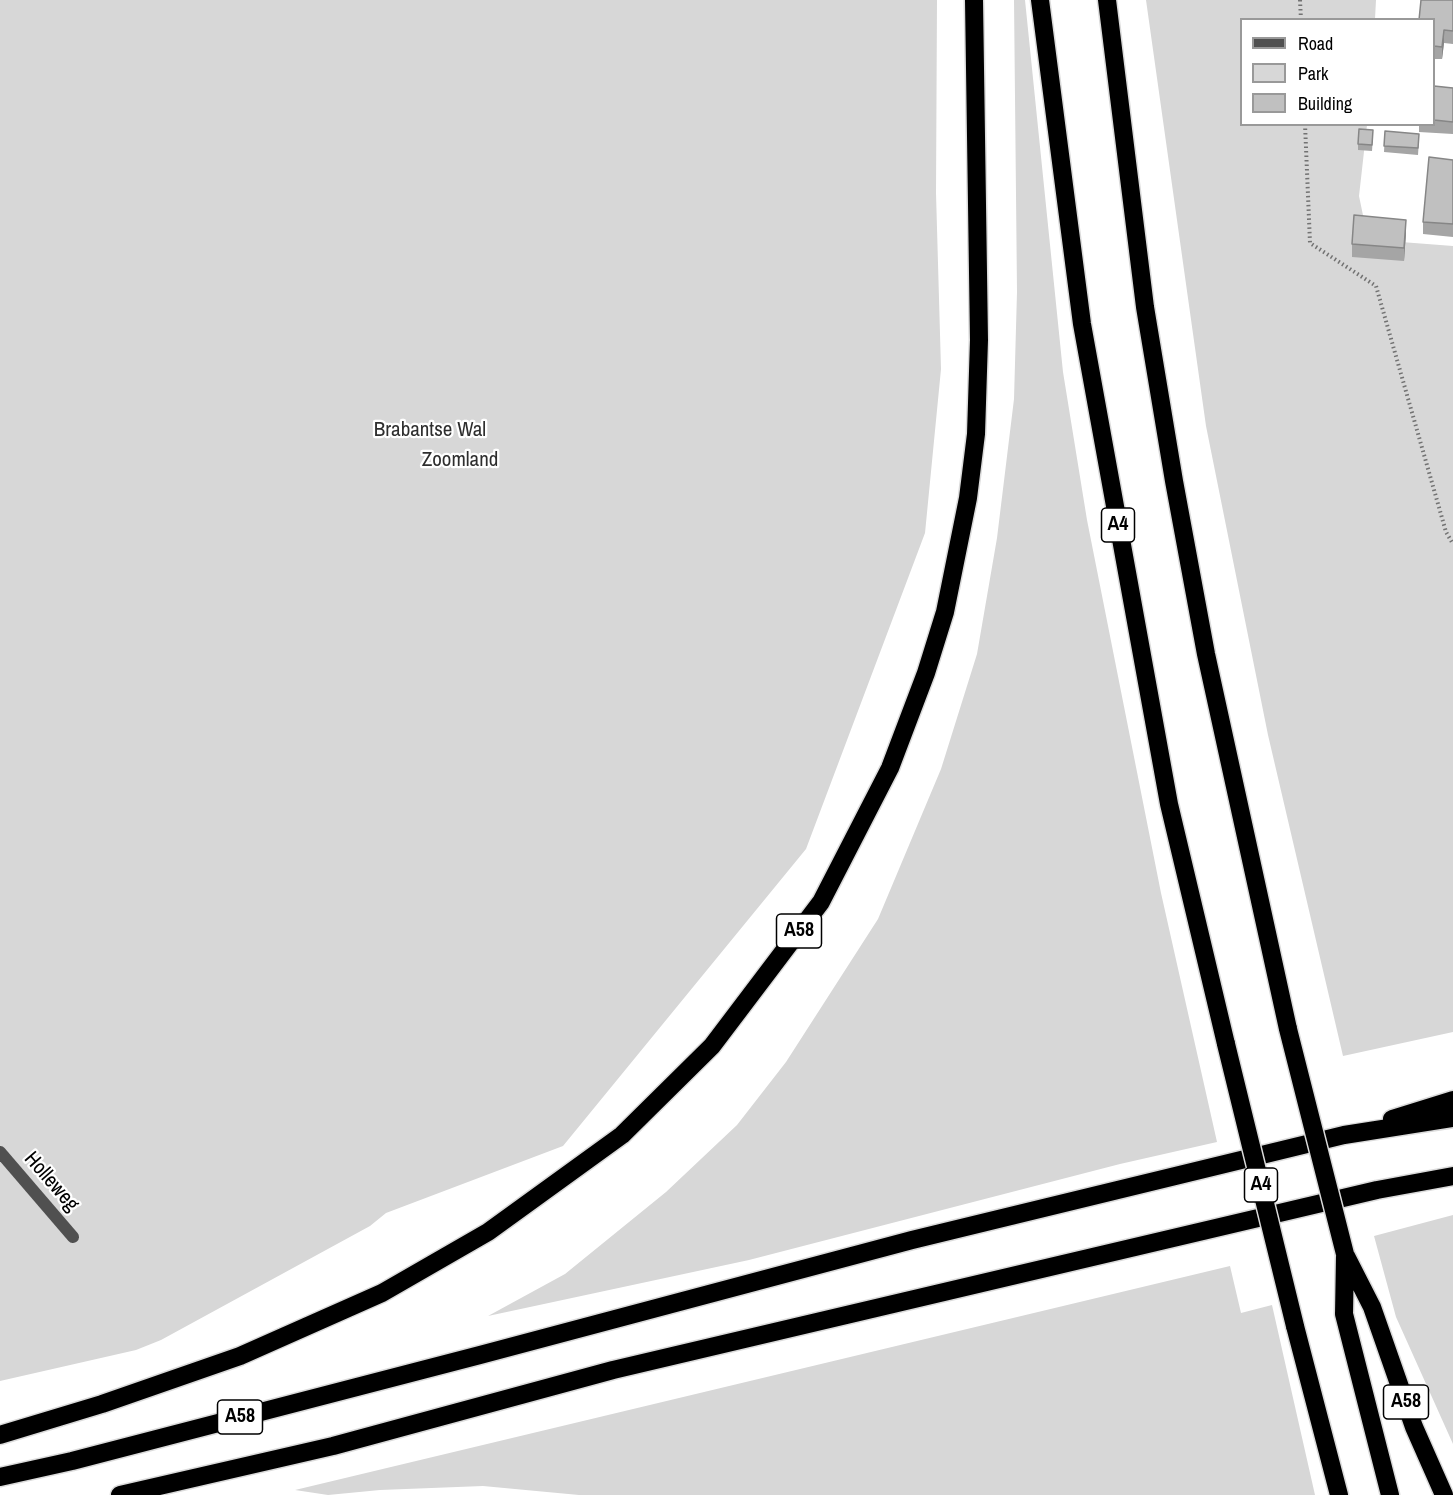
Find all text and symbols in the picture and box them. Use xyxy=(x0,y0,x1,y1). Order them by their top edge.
legend xyxy=(1240,18,1435,126)
text: Road xyxy=(1298,31,1333,56)
text: Park xyxy=(1298,61,1328,86)
text: Building xyxy=(1298,91,1352,116)
park label: Brabantse Wal xyxy=(374,417,486,443)
park label: Zoomland xyxy=(422,447,498,473)
road number: A4 xyxy=(1102,508,1134,542)
road number: A58 xyxy=(776,914,822,948)
street label: Holleweg xyxy=(18,1147,84,1217)
road number: A4 xyxy=(1244,1168,1278,1202)
road number: A58 xyxy=(1384,1385,1428,1419)
road number: A58 xyxy=(218,1400,262,1434)

